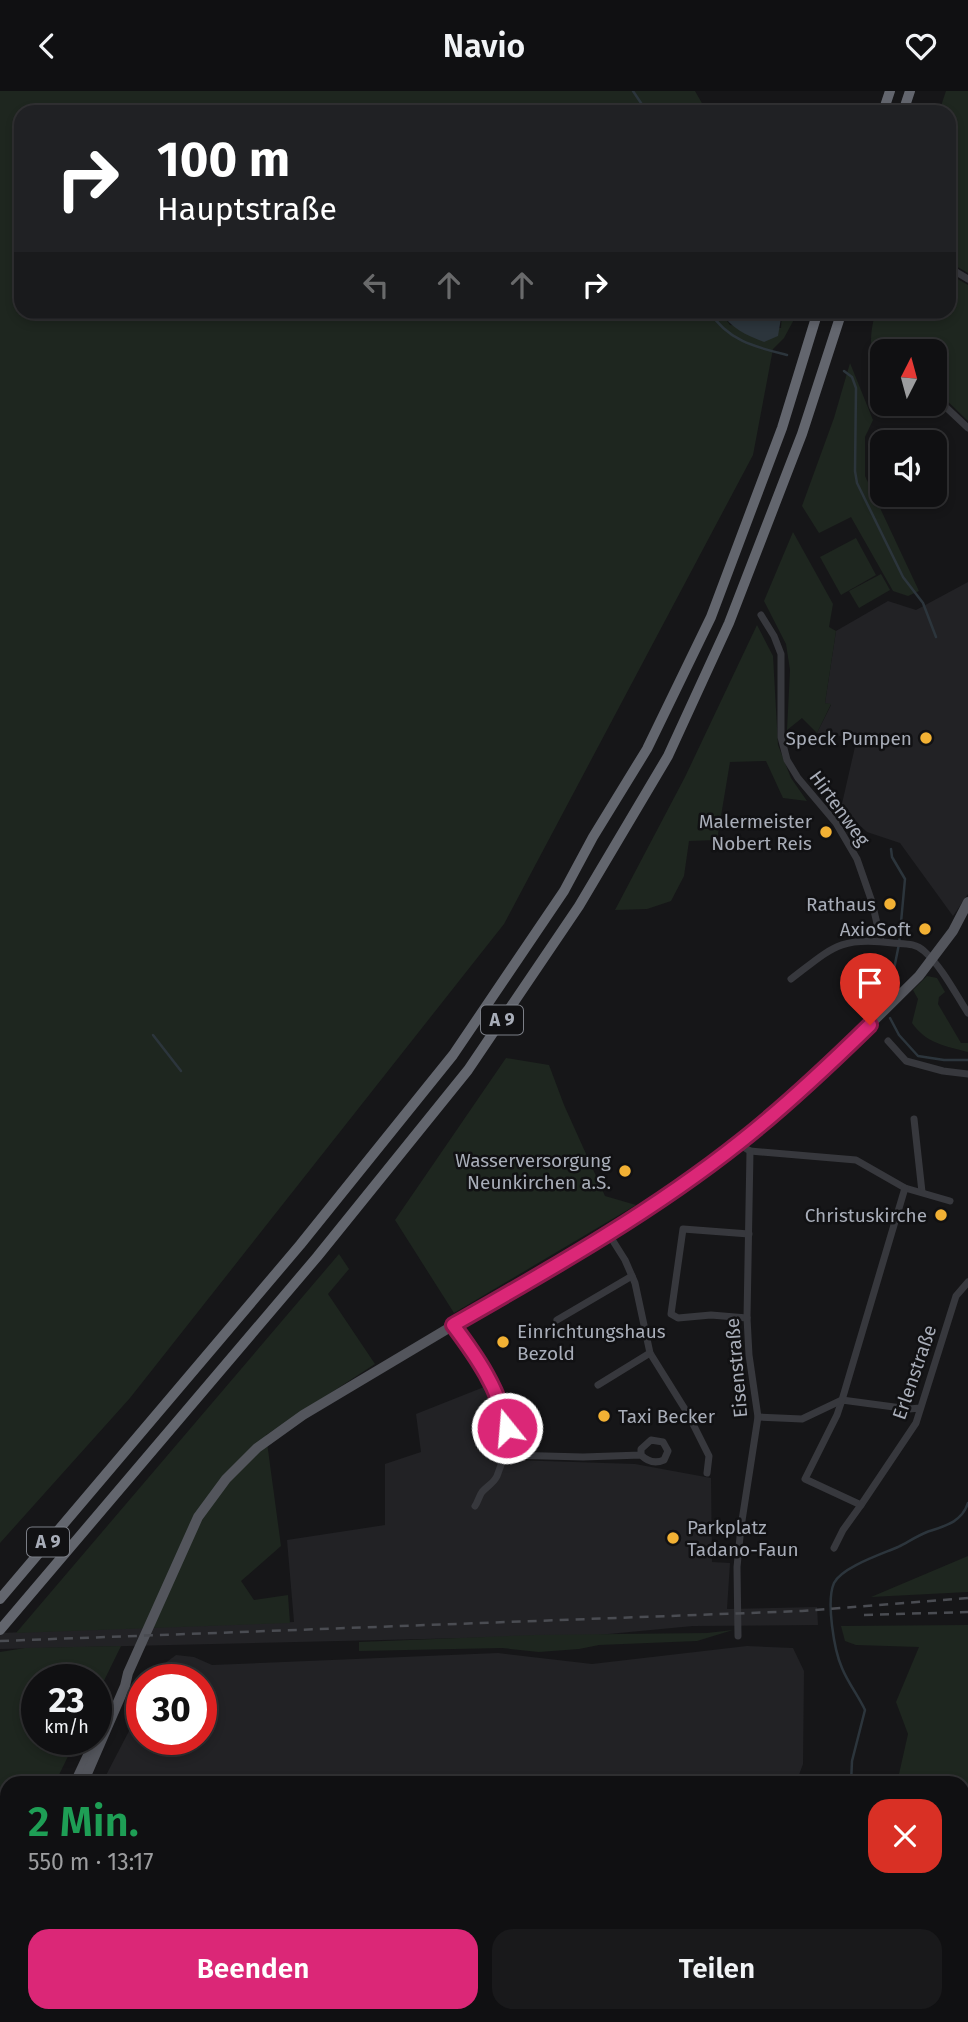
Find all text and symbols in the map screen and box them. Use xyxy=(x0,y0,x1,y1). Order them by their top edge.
icon: back xyxy=(28,27,66,65)
text: Navio xyxy=(443,27,525,65)
icon: heart xyxy=(902,27,940,65)
text: 100 m xyxy=(157,130,290,189)
icon: right xyxy=(42,133,133,224)
text: Hauptstraße xyxy=(157,190,337,228)
icon: left xyxy=(357,266,395,304)
icon: ahead xyxy=(430,266,468,304)
icon: ahead xyxy=(503,266,541,304)
icon: right xyxy=(576,266,614,304)
north arrow xyxy=(870,339,947,417)
map controls xyxy=(870,339,947,507)
button: sound xyxy=(870,430,947,507)
place label: Speck Pumpen xyxy=(786,727,912,750)
marker: Speck Pumpen xyxy=(918,730,934,746)
street label: Hirtenweg xyxy=(805,766,875,851)
place label: Malermeister Nobert Reis xyxy=(699,810,813,855)
marker: Malermeister Nobert Reis xyxy=(818,824,834,840)
place label: Rathaus xyxy=(806,893,876,916)
marker: Rathaus xyxy=(882,896,898,912)
place label: AxioSoft xyxy=(840,918,911,941)
marker: AxioSoft xyxy=(917,921,933,937)
pin xyxy=(840,953,900,1025)
icon: arrive xyxy=(851,964,889,1002)
road number: A 9 xyxy=(481,1005,523,1035)
place label: Wasserversorgung Neunkirchen a.S. xyxy=(455,1149,611,1194)
marker: Wasserversorgung Neunkirchen a.S. xyxy=(617,1163,633,1179)
place label: Christuskirche xyxy=(805,1204,927,1227)
marker: Christuskirche xyxy=(933,1207,949,1223)
street label: Eisenstraße xyxy=(721,1317,752,1419)
place label: Einrichtungshaus Bezold xyxy=(517,1320,666,1365)
street label: Erlenstraße xyxy=(888,1322,941,1423)
marker: Einrichtungshaus Bezold xyxy=(495,1334,511,1350)
position arrow xyxy=(470,1391,544,1465)
place label: Taxi Becker xyxy=(618,1405,716,1428)
marker: Taxi Becker xyxy=(596,1408,612,1424)
place label: Parkplatz Tadano-Faun xyxy=(687,1516,799,1561)
road number: A 9 xyxy=(27,1527,69,1557)
marker: Parkplatz Tadano-Faun xyxy=(665,1530,681,1546)
speed limit sign: 30 xyxy=(126,1664,217,1755)
text: 23 xyxy=(48,1679,85,1721)
text: km/h xyxy=(44,1716,89,1738)
text: 2 Min. xyxy=(28,1797,139,1847)
button: close xyxy=(868,1799,942,1873)
text: 550 m · 13:17 xyxy=(28,1848,154,1876)
button: Beenden xyxy=(28,1929,478,2009)
button: Teilen xyxy=(492,1929,942,2009)

